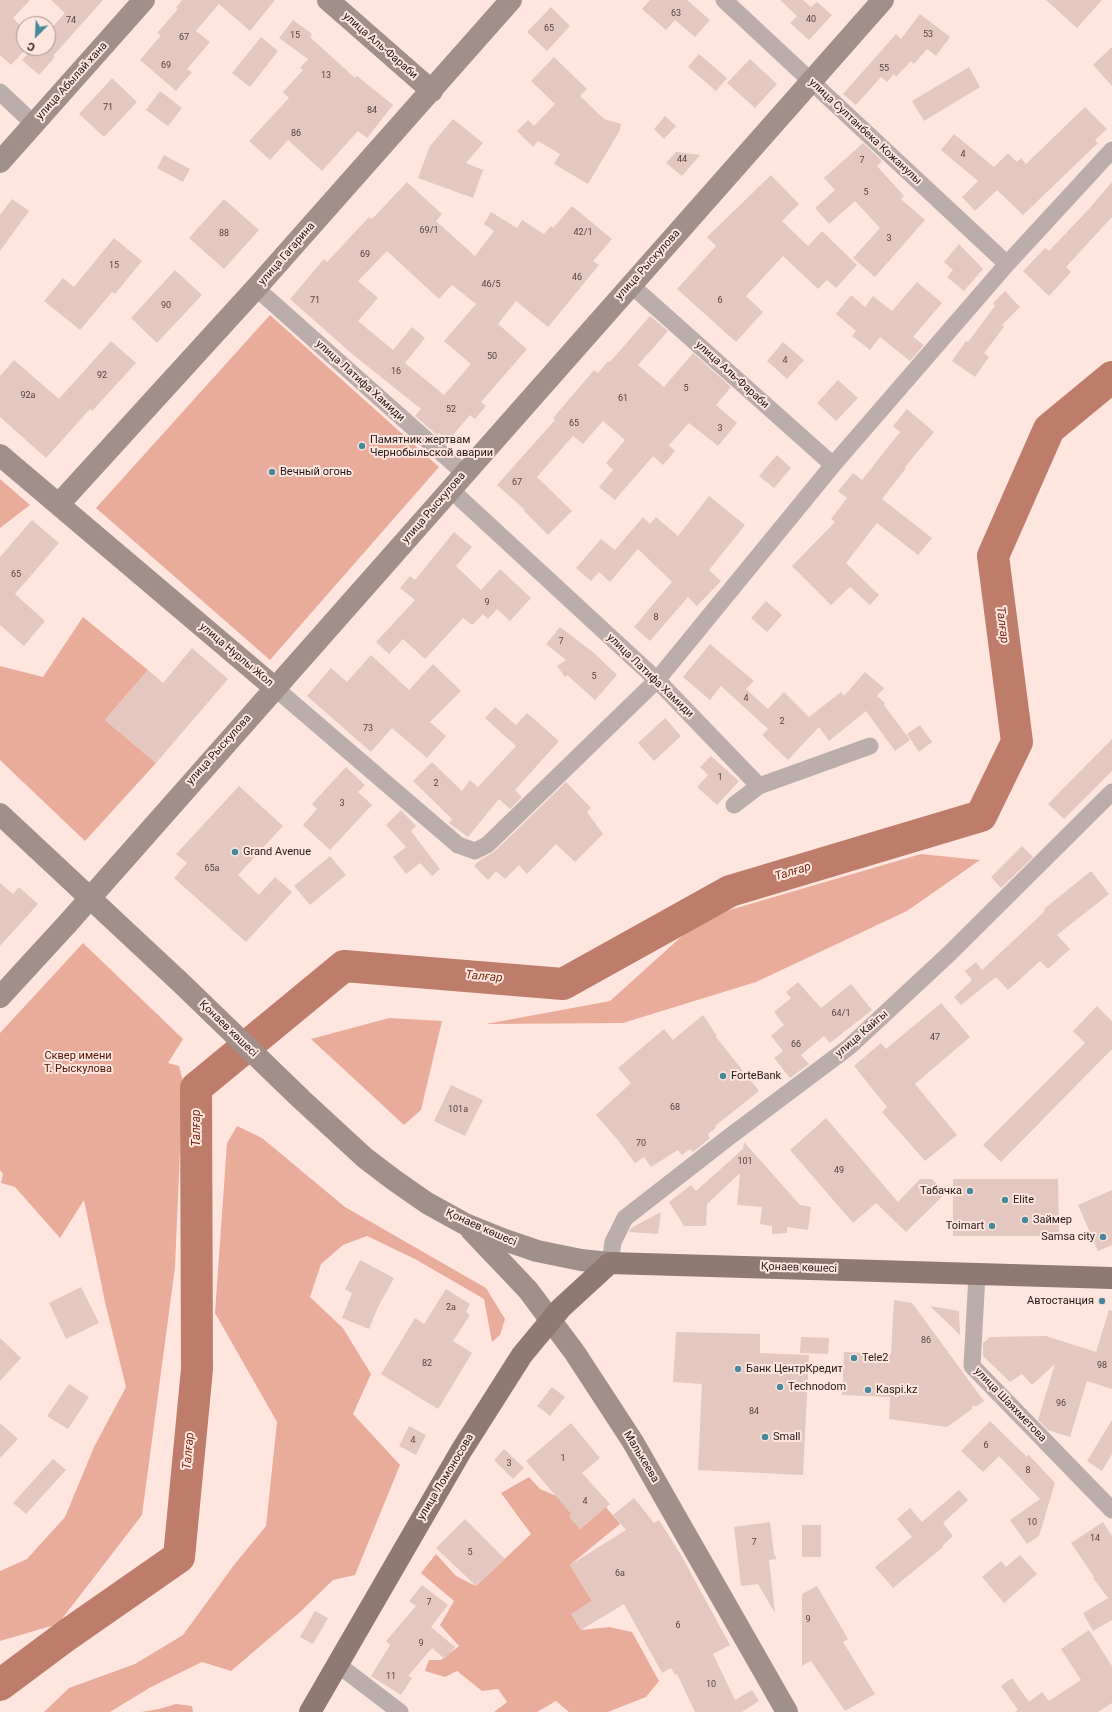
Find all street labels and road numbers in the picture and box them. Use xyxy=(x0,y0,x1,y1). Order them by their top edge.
street label: улица Аль-Фараби xyxy=(340,10,420,82)
street label: улица Абылай хана xyxy=(34,39,110,123)
street label: улица Султанбека Кожанулы xyxy=(806,76,924,188)
street label: улица Гагарина xyxy=(256,220,318,288)
street label: улица Рыскулова xyxy=(613,227,683,303)
street label: улица Латифа Хамиди xyxy=(313,338,407,424)
street label: улица Аль-Фараби xyxy=(692,338,772,412)
street label: улица Рыскулова xyxy=(399,470,469,546)
street label: улица Нурлы Жол xyxy=(196,620,276,690)
street label: улица Латифа Хамиди xyxy=(604,631,696,721)
street label: улица Рыскулова xyxy=(184,712,254,788)
street label: Қонаев көшесі xyxy=(196,998,260,1060)
street label: улица Кайгы xyxy=(833,1008,891,1060)
street label: Қонаев көшесі xyxy=(443,1206,519,1250)
street label: Қонаев көшесі xyxy=(761,1260,837,1276)
street label: улица Шаяхметова xyxy=(971,1365,1049,1445)
street label: Малькеева xyxy=(620,1429,662,1485)
street label: улица Ломоносова xyxy=(415,1431,477,1523)

